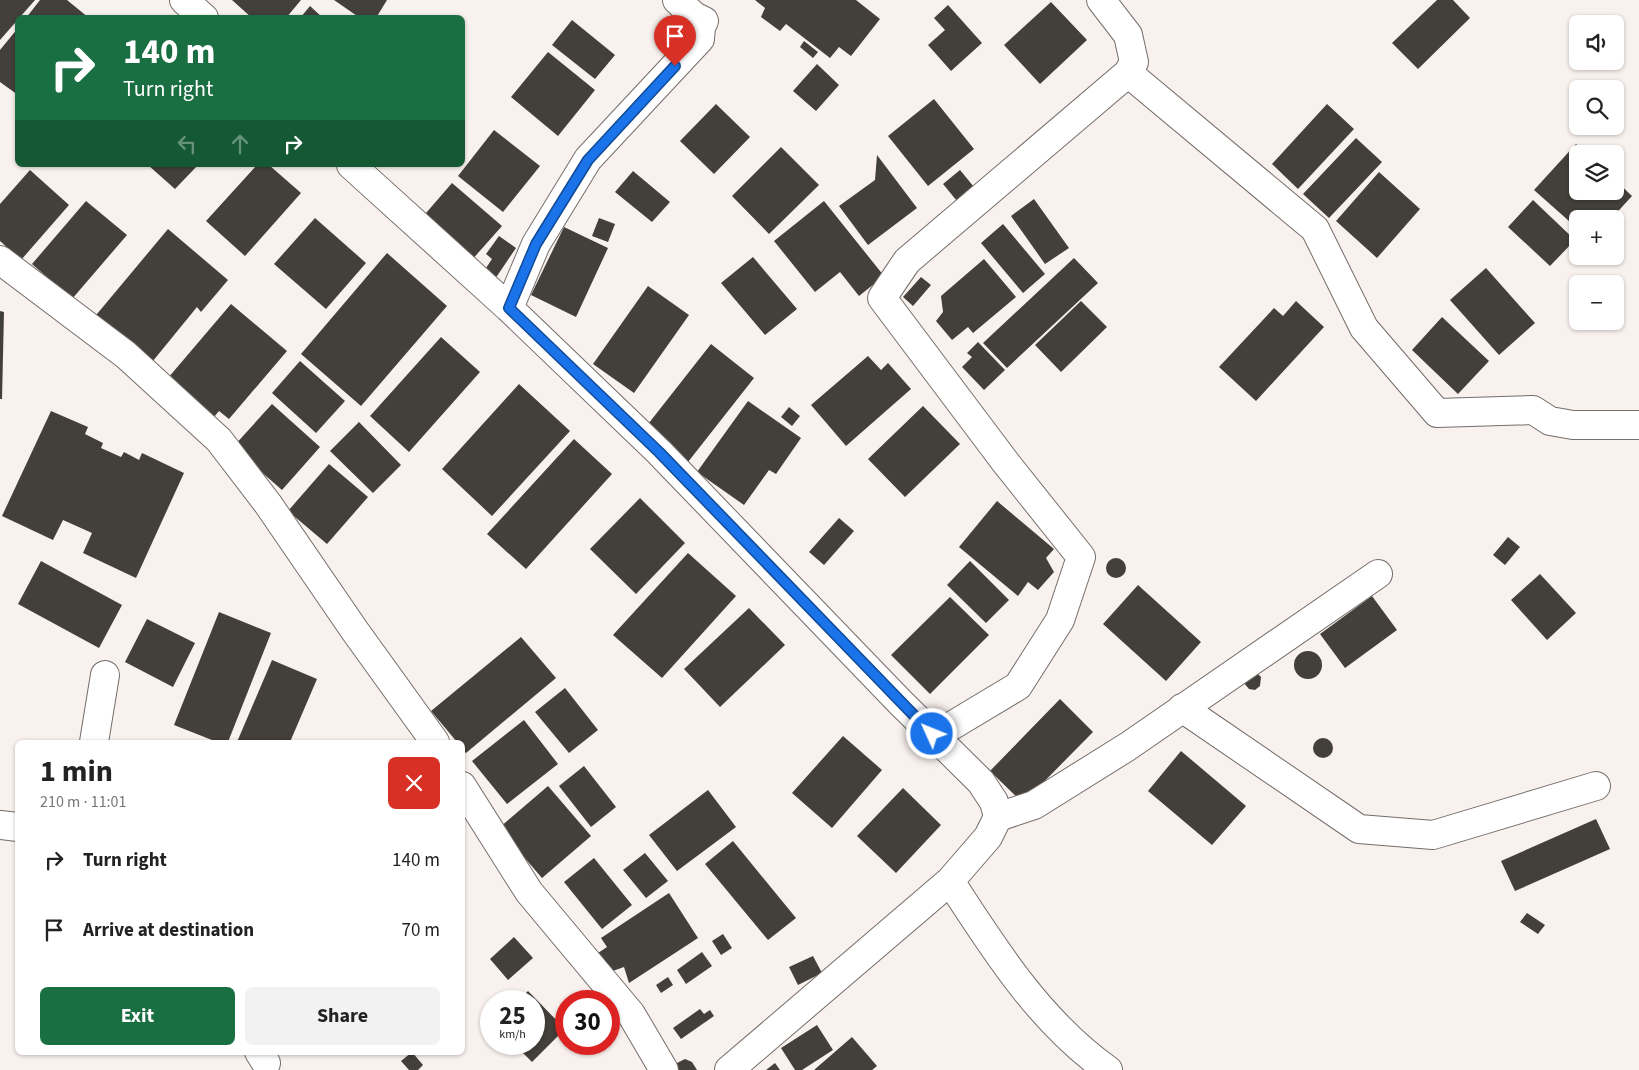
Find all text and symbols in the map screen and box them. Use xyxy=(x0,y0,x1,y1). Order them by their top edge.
pin xyxy=(654,15,696,66)
map controls xyxy=(1569,15,1624,330)
button: sound xyxy=(1569,15,1624,70)
icon: arrive xyxy=(661,22,689,50)
text: 140 m xyxy=(123,27,215,77)
icon: right xyxy=(40,35,105,100)
text: Turn right xyxy=(123,73,213,105)
button: search xyxy=(1569,80,1624,135)
icon: left xyxy=(173,130,201,158)
icon: ahead xyxy=(226,130,254,158)
icon: right xyxy=(279,130,307,158)
button: layers xyxy=(1569,145,1624,200)
button: + xyxy=(1569,210,1624,265)
button: − xyxy=(1569,275,1624,330)
position arrow xyxy=(905,707,957,759)
text: 1 min xyxy=(40,750,113,793)
button: close xyxy=(388,757,440,809)
text: 210 m · 11:01 xyxy=(40,791,127,813)
icon: right xyxy=(40,846,68,874)
text: Turn right xyxy=(83,847,167,874)
text: 140 m xyxy=(392,847,440,874)
icon: arrive xyxy=(40,916,68,944)
text: Arrive at destination xyxy=(83,917,254,944)
text: 70 m xyxy=(402,917,440,944)
button: Exit xyxy=(40,987,235,1045)
button: Share xyxy=(245,987,440,1045)
speed limit sign: 30 xyxy=(555,990,620,1055)
text: 25 xyxy=(499,998,526,1034)
text: km/h xyxy=(499,1026,526,1043)

